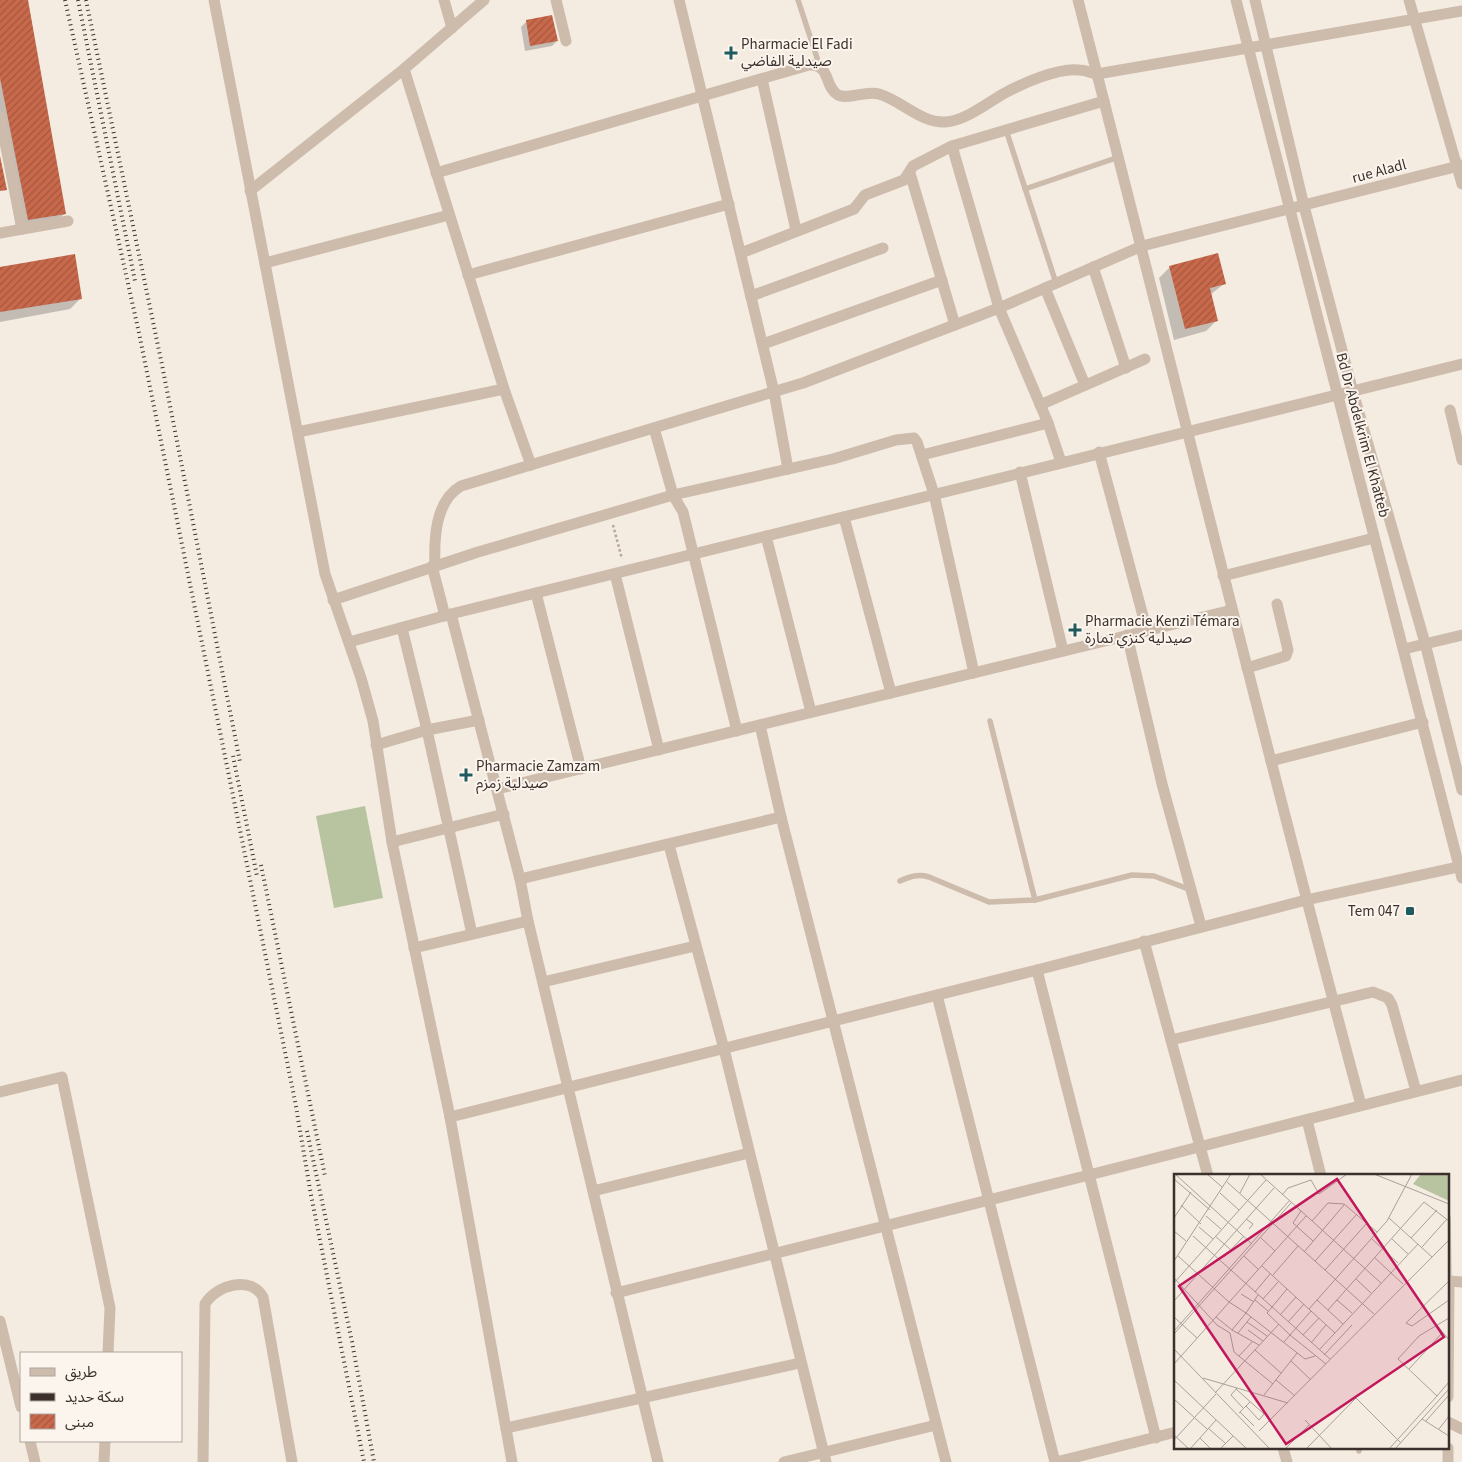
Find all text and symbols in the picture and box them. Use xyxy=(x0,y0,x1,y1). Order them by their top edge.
place label: Pharmacie El Fadi صيدلية الفاضي xyxy=(741,34,853,72)
marker: Pharmacie El Fadi صيدلية الفاضي xyxy=(725,47,737,59)
street label: rue Aladl xyxy=(1350,154,1409,189)
street label: Bd Dr Abdelkrim El Khatteb xyxy=(1330,350,1395,520)
place label: Pharmacie Kenzi Témara صيدلية كنزي تمارة xyxy=(1085,611,1240,649)
marker: Pharmacie Kenzi Témara صيدلية كنزي تمارة xyxy=(1069,624,1081,636)
place label: Pharmacie Zamzam صيدلية زمزم xyxy=(476,756,600,794)
marker: Pharmacie Zamzam صيدلية زمزم xyxy=(460,769,472,781)
place label: Tem 047 xyxy=(1348,901,1400,922)
marker: Tem 047 xyxy=(1404,905,1416,917)
inset map xyxy=(1174,1174,1450,1450)
legend xyxy=(20,1352,182,1442)
text: طريق xyxy=(65,1362,97,1383)
text: سكة حديد xyxy=(65,1387,124,1408)
text: مبنى xyxy=(65,1412,94,1433)

